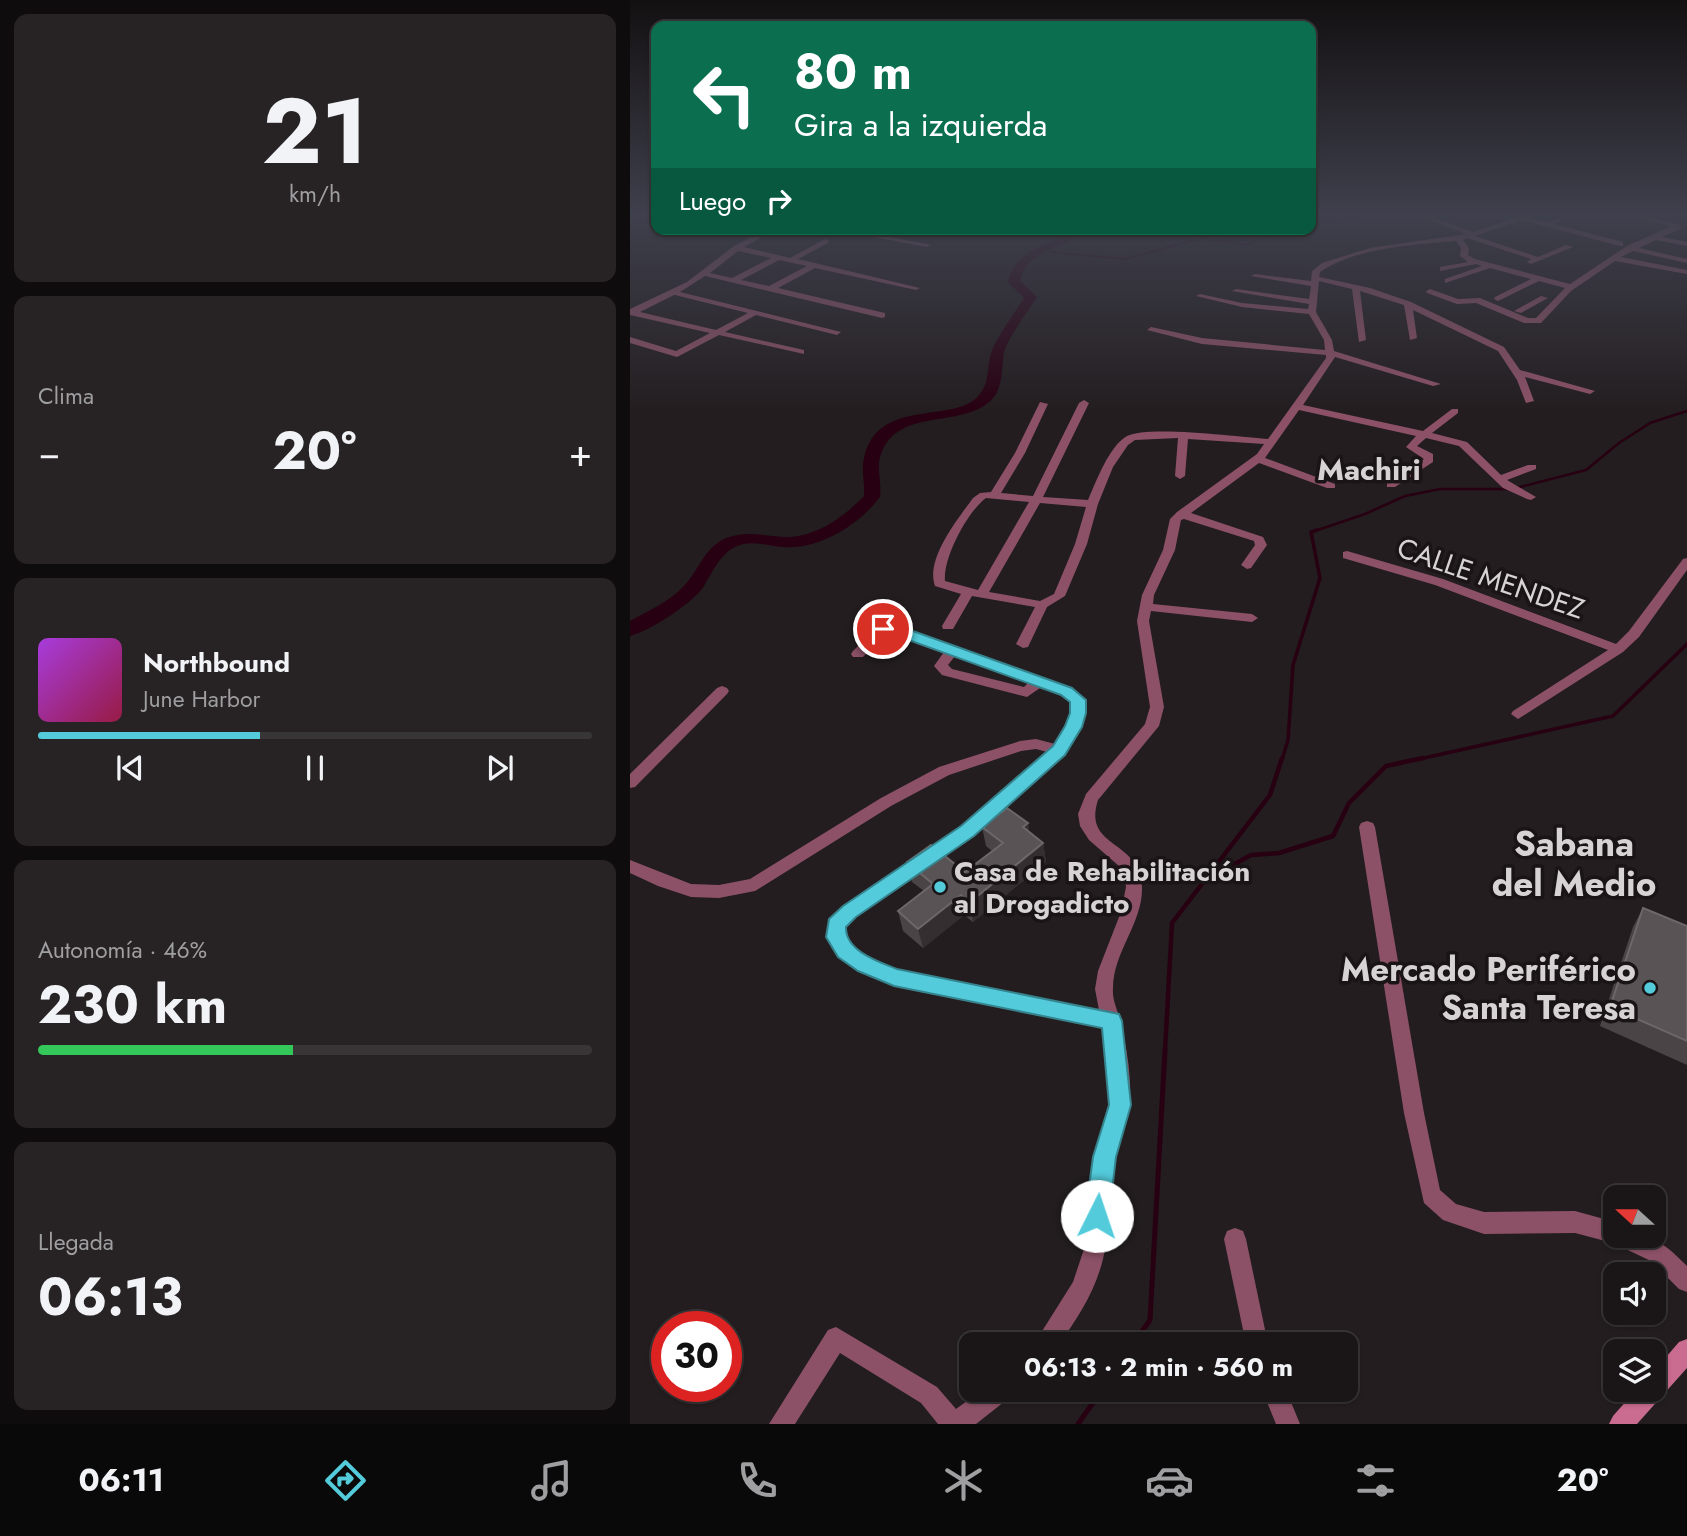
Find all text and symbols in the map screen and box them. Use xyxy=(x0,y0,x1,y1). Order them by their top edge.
text: 80 m xyxy=(794,37,912,107)
icon: left xyxy=(679,49,770,140)
text: 21 xyxy=(262,66,368,197)
text: Gira a la izquierda xyxy=(794,102,1047,148)
text: km/h xyxy=(289,177,341,211)
text: Luego xyxy=(679,182,746,220)
icon: right xyxy=(760,182,798,220)
text: Clima xyxy=(38,379,94,413)
text: 20° xyxy=(273,413,357,489)
text: − xyxy=(38,425,60,480)
text: + xyxy=(569,425,592,480)
district label: Machiri xyxy=(1317,448,1421,491)
street label: CALLE MENDEZ xyxy=(1392,527,1590,630)
pin xyxy=(853,599,913,659)
icon: arrive xyxy=(864,610,902,648)
text: Northbound xyxy=(143,644,290,682)
text: June Harbor xyxy=(143,682,260,716)
icon: previous xyxy=(111,749,149,787)
icon: pause xyxy=(296,749,334,787)
icon: next xyxy=(481,749,519,787)
district label: Sabana del Medio xyxy=(1492,819,1656,909)
place label: Casa de Rehabilitación al Drogadicto xyxy=(954,851,1250,924)
marker: Casa de Rehabilitación al Drogadicto xyxy=(932,879,948,895)
text: Autonomía · 46% xyxy=(38,933,207,967)
place label: Mercado Periférico Santa Teresa xyxy=(1341,946,1636,1031)
text: 230 km xyxy=(38,967,227,1043)
marker: Mercado Periférico Santa Teresa xyxy=(1642,980,1658,996)
position arrow xyxy=(1060,1179,1134,1253)
north arrow xyxy=(1603,1185,1666,1248)
map controls xyxy=(1603,1185,1666,1402)
text: Llegada xyxy=(38,1225,114,1259)
text: 06:13 xyxy=(38,1259,183,1335)
button: sound xyxy=(1603,1262,1666,1325)
speed limit sign: 30 xyxy=(651,1311,742,1402)
button: layers xyxy=(1603,1339,1666,1402)
text: 06:13 · 2 min · 560 m xyxy=(1024,1348,1293,1386)
icon: directions xyxy=(321,1456,370,1505)
icon: music xyxy=(527,1456,576,1505)
icon: phone xyxy=(733,1456,782,1505)
icon: climate xyxy=(939,1456,988,1505)
icon: car xyxy=(1145,1456,1194,1505)
icon: filters xyxy=(1351,1456,1400,1505)
text: 06:11 xyxy=(78,1457,164,1503)
text: 20° xyxy=(1557,1457,1608,1503)

